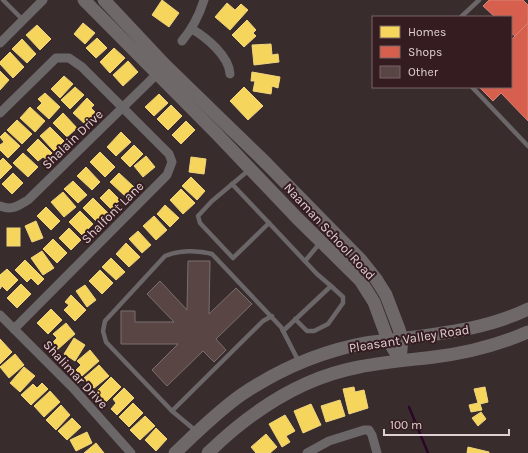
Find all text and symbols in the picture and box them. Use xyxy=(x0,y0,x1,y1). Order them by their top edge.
legend xyxy=(372,16,512,88)
text: Homes xyxy=(408,25,446,39)
text: Shops xyxy=(408,45,442,59)
text: Other xyxy=(408,65,439,79)
street label: Shalain Drive xyxy=(39,106,106,172)
street label: Shalfont Lane xyxy=(78,178,147,247)
street label: Naaman School Road xyxy=(281,180,378,283)
street label: Pleasant Valley Road xyxy=(348,322,470,355)
street label: Shalimar Drive xyxy=(40,337,111,412)
scale bar xyxy=(384,411,509,437)
text: 100 m xyxy=(390,418,422,432)

